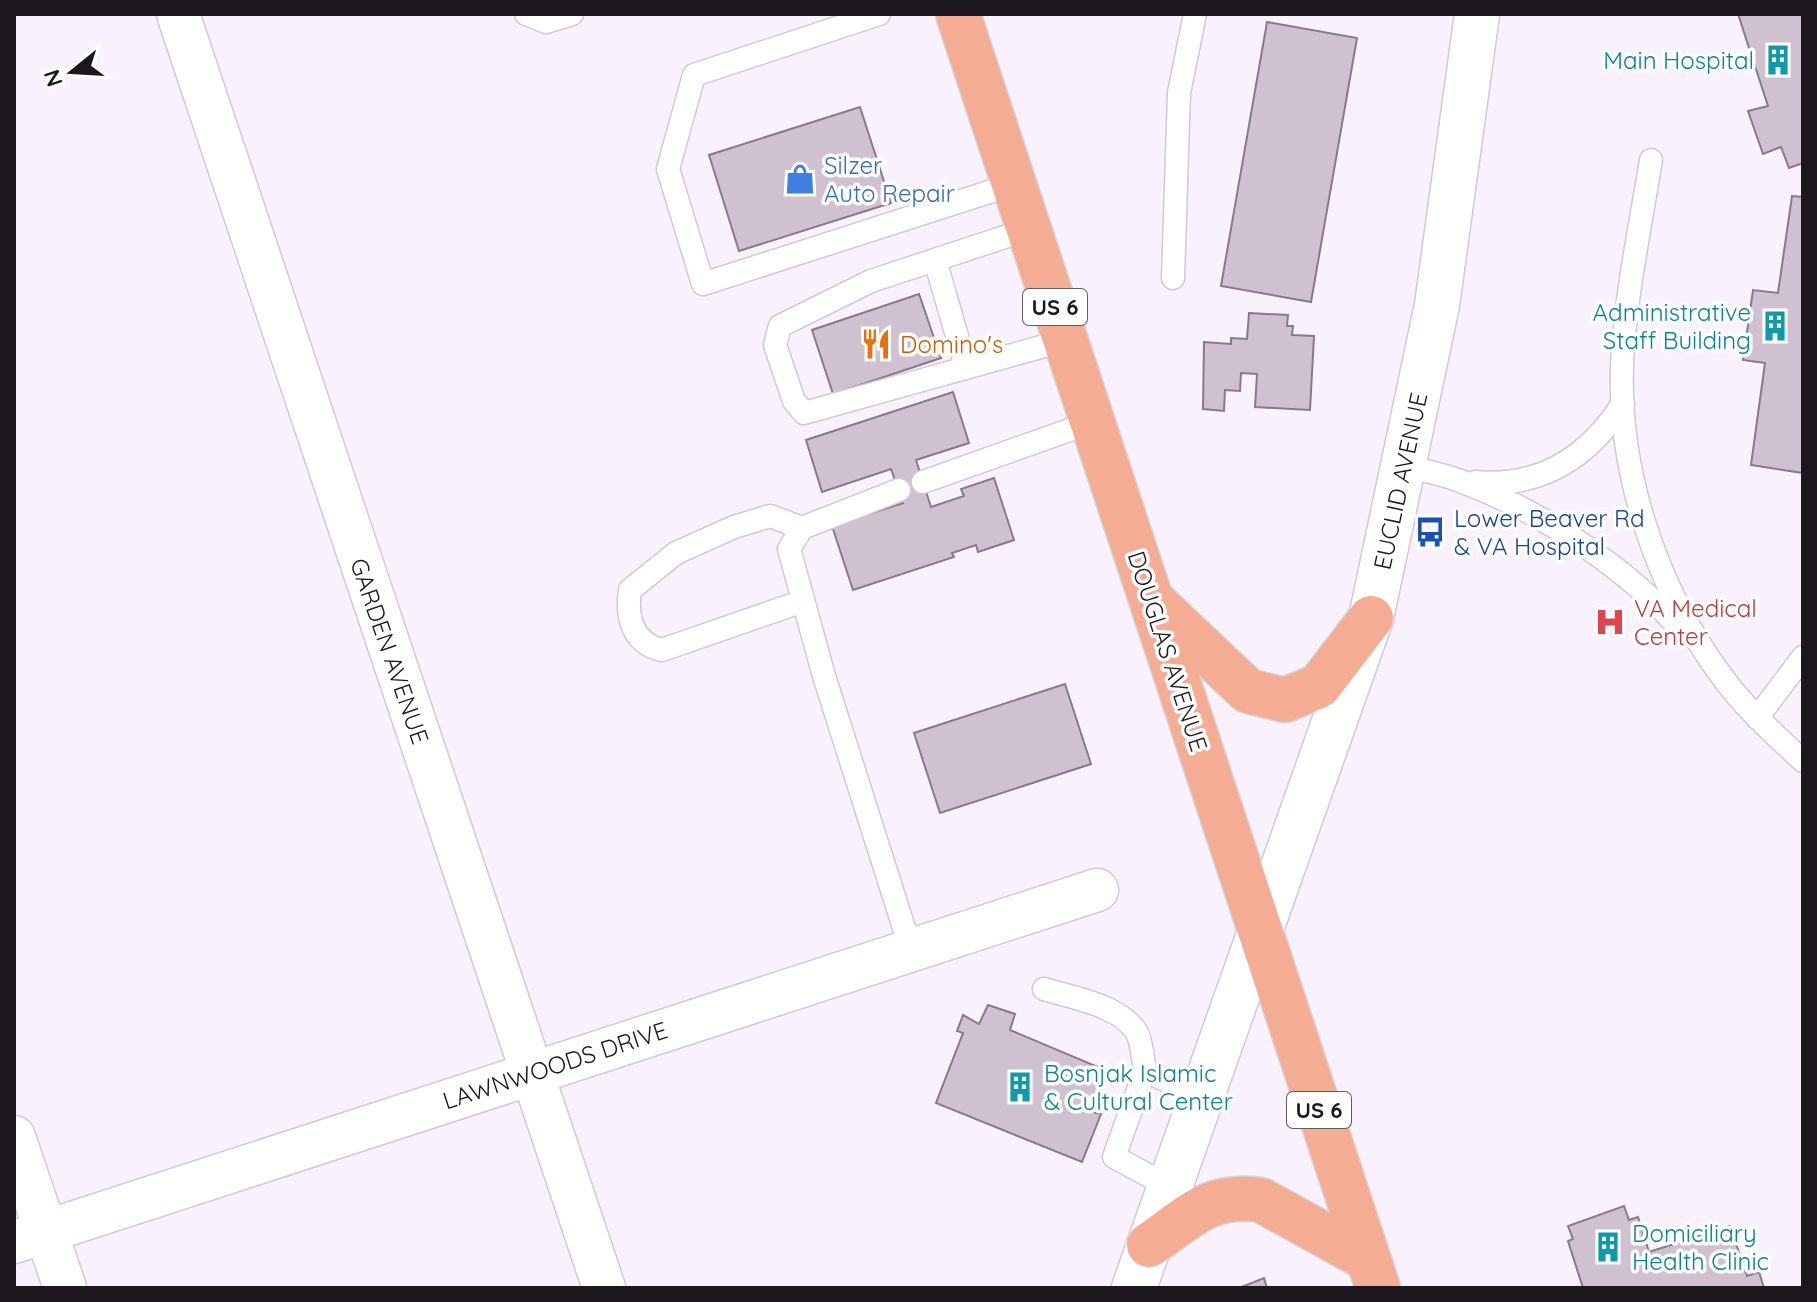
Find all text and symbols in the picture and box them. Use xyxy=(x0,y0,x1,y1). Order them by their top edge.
north arrow xyxy=(32,32,112,112)
building icon: Main Hospital xyxy=(1761,43,1795,77)
place label: Main Hospital xyxy=(1603,45,1754,75)
text: N xyxy=(37,66,69,90)
place label: Silzer Auto Repair xyxy=(824,150,955,208)
shop icon: Silzer Auto Repair xyxy=(783,162,817,196)
road number: US 6 xyxy=(1023,289,1087,325)
place label: Administrative Staff Building xyxy=(1593,297,1751,355)
building icon: Administrative Staff Building xyxy=(1758,309,1792,343)
restaurant icon: Domino's xyxy=(859,327,893,361)
place label: Domino's xyxy=(900,329,1003,359)
street label: EUCLID AVENUE xyxy=(1367,390,1433,572)
place label: Lower Beaver Rd & VA Hospital xyxy=(1454,503,1645,561)
bus stop icon: Lower Beaver Rd & VA Hospital xyxy=(1413,515,1447,549)
street label: DOUGLAS AVENUE xyxy=(1121,547,1215,755)
street label: GARDEN AVENUE xyxy=(344,554,436,748)
place label: VA Medical Center xyxy=(1634,593,1757,651)
hospital icon: VA Medical Center xyxy=(1593,605,1627,639)
street label: LAWNWOODS DRIVE xyxy=(439,1015,671,1115)
place label: Bosnjak Islamic & Cultural Center xyxy=(1044,1058,1233,1116)
building icon: Bosnjak Islamic & Cultural Center xyxy=(1003,1070,1037,1104)
road number: US 6 xyxy=(1287,1092,1351,1128)
place label: Domiciliary Health Clinic xyxy=(1632,1218,1769,1276)
building icon: Domiciliary Health Clinic xyxy=(1591,1230,1625,1264)

